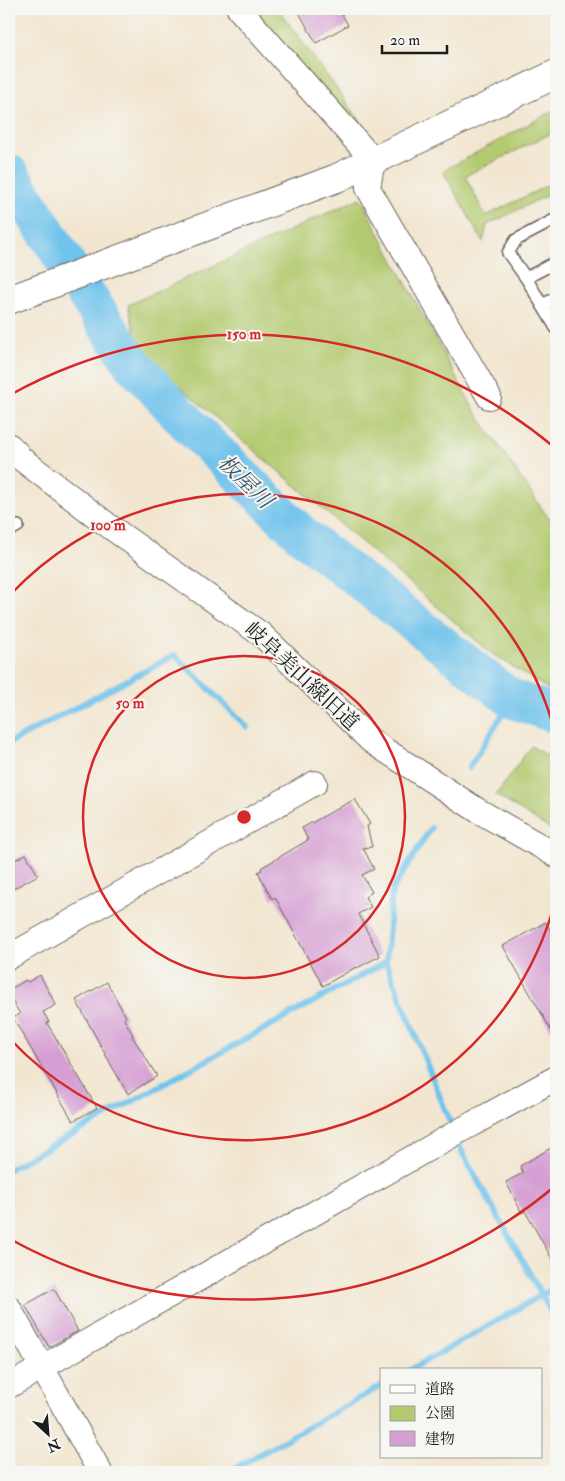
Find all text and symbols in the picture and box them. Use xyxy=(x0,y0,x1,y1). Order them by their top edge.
scale bar xyxy=(382,22,448,54)
text: 20 m xyxy=(390,31,420,50)
text: 150 m xyxy=(227,325,261,344)
water label: 板屋川 xyxy=(212,449,280,516)
text: 100 m xyxy=(90,516,126,535)
street label: 岐阜美山線旧道 xyxy=(239,616,365,736)
text: 50 m xyxy=(116,694,145,713)
centre of rings xyxy=(235,808,253,826)
legend xyxy=(380,1368,542,1458)
text: 道路 xyxy=(425,1380,455,1399)
text: 公園 xyxy=(425,1404,455,1423)
north arrow xyxy=(22,1408,72,1458)
text: 建物 xyxy=(425,1430,455,1449)
text: N xyxy=(44,1434,64,1456)

